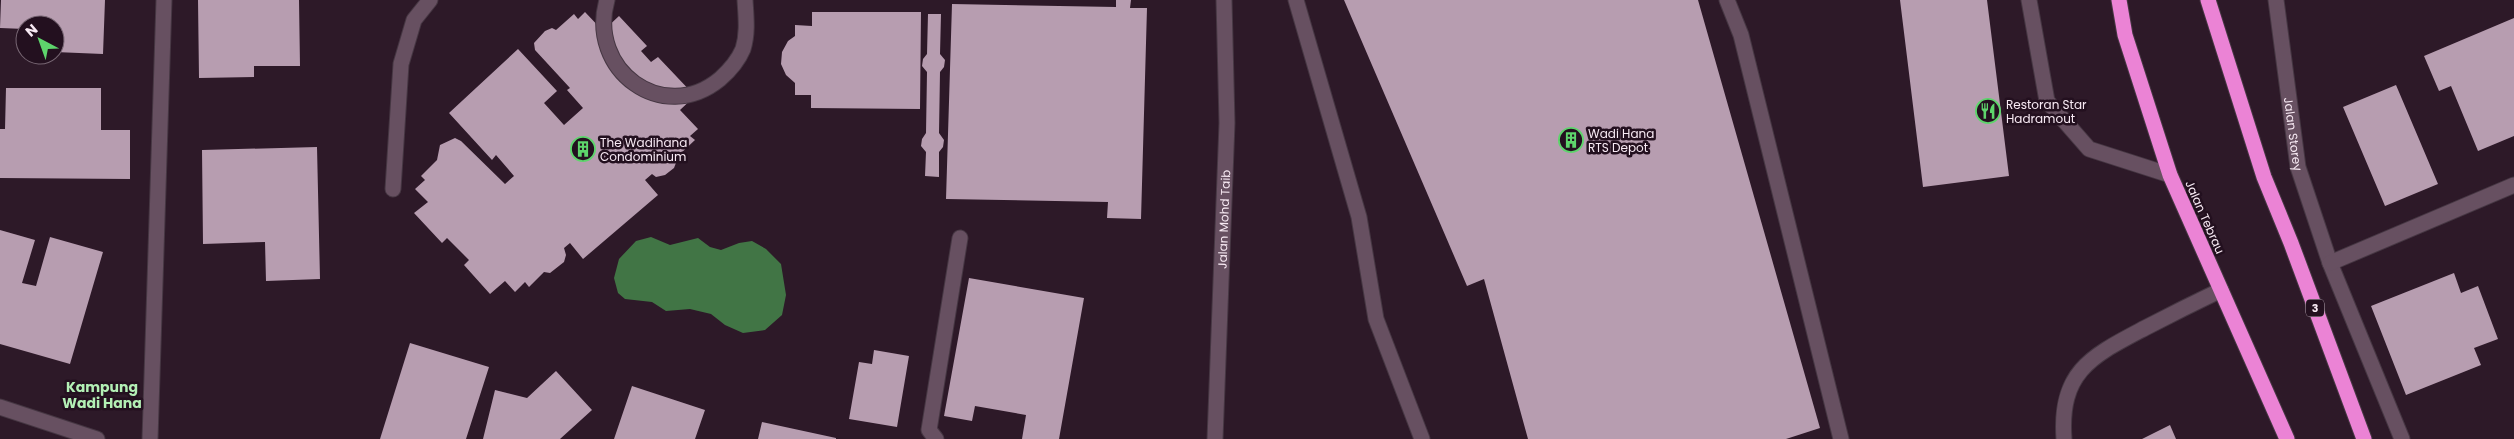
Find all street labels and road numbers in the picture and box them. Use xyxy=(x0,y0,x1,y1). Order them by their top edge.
street label: Jalan Storey xyxy=(2280,96,2307,173)
street label: Jalan Mohd Taib xyxy=(1213,169,1234,269)
street label: Jalan Tebrau xyxy=(2181,178,2229,256)
road number: 3 xyxy=(2306,300,2324,316)

